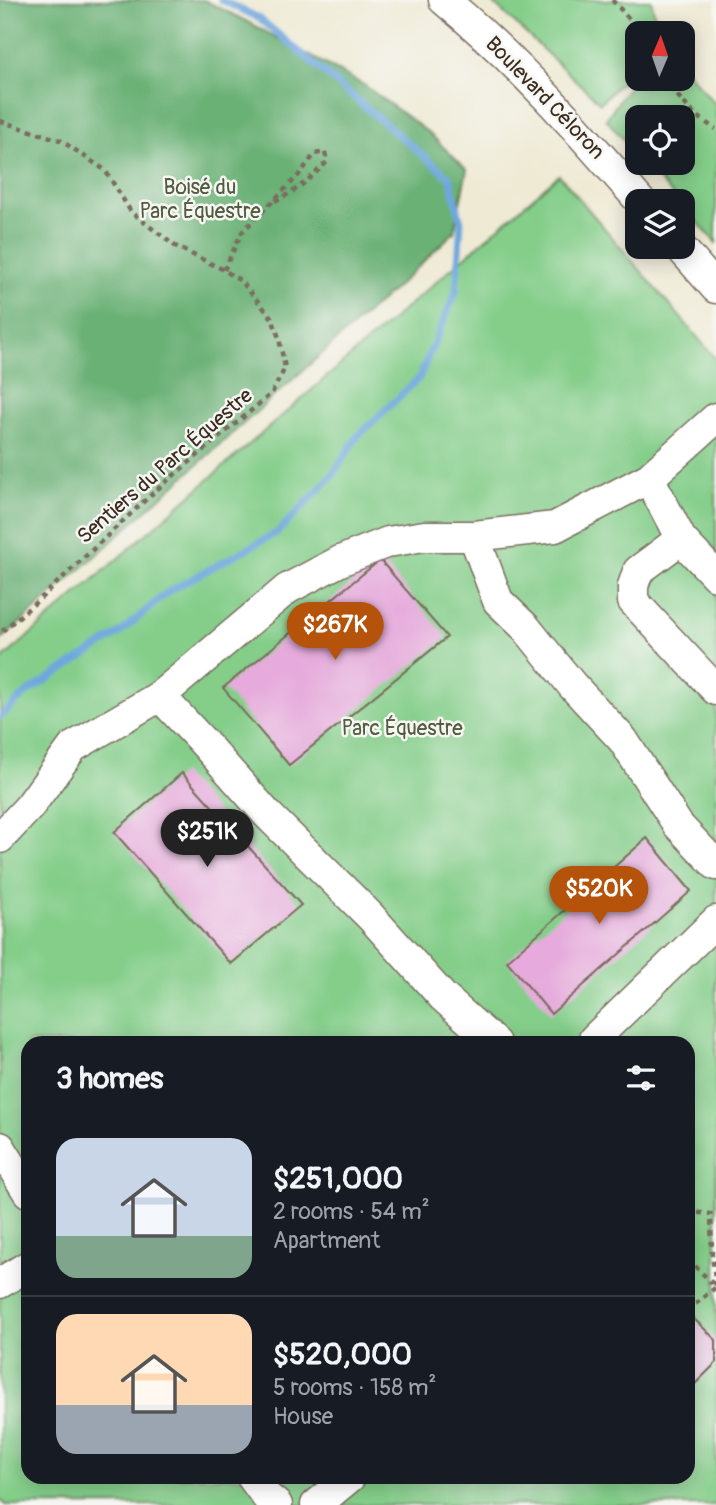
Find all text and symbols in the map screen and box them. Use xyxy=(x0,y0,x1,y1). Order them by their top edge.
north arrow xyxy=(625,21,695,91)
map controls xyxy=(625,21,695,259)
street label: Boulevard Céloron xyxy=(479,31,611,165)
button: locate xyxy=(625,105,695,175)
park label: Boisé du Parc Équestre xyxy=(139,174,261,225)
button: layers xyxy=(625,189,695,259)
street label: Sentiers du Parc Équestre xyxy=(72,382,259,550)
pin: $267K xyxy=(286,602,384,662)
text: $267K xyxy=(303,610,367,639)
park label: Parc Équestre xyxy=(341,715,463,742)
pin: $251K xyxy=(158,810,256,869)
text: $251K xyxy=(177,817,237,846)
pin: $520K xyxy=(550,866,648,926)
text: $520K xyxy=(565,874,633,903)
icon: filters xyxy=(622,1059,660,1097)
text: 3 homes xyxy=(56,1060,163,1097)
text: $251,000 xyxy=(273,1160,403,1197)
icon: home xyxy=(112,1166,196,1250)
text: 2 rooms · 54 m² xyxy=(273,1197,430,1226)
text: Apartment xyxy=(273,1226,380,1255)
text: $520,000 xyxy=(273,1336,412,1373)
icon: home xyxy=(112,1342,196,1426)
text: 5 rooms · 158 m² xyxy=(273,1373,436,1402)
text: House xyxy=(273,1402,333,1431)

